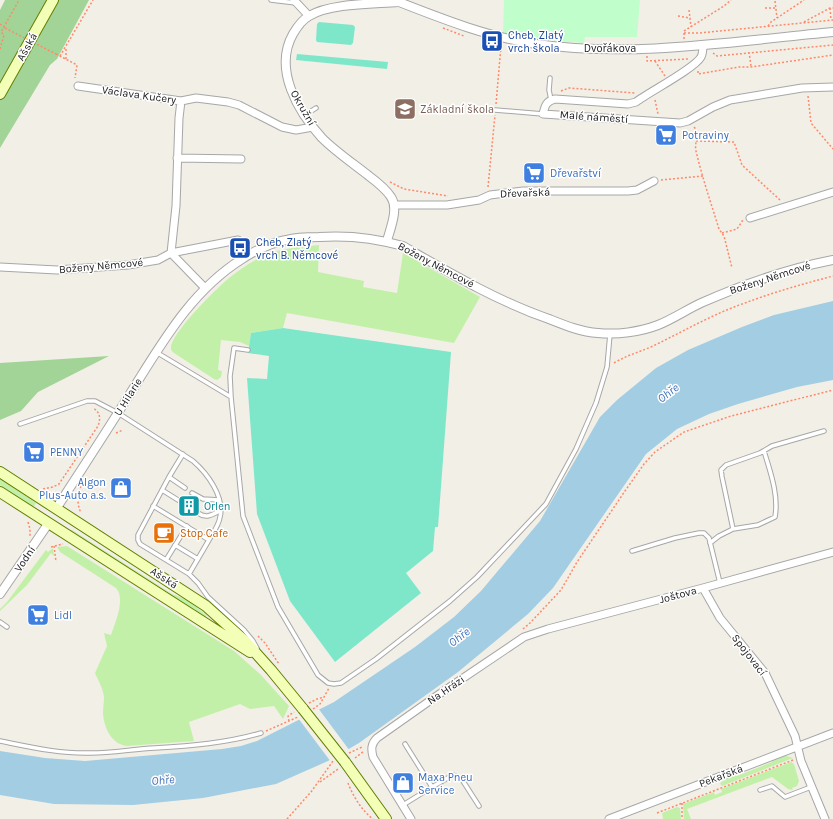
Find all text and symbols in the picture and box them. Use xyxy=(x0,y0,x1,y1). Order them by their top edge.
bus stop icon: Cheb, Zlatý vrch škola xyxy=(479,28,505,54)
place label: Cheb, Zlatý vrch škola xyxy=(508,29,563,55)
street label: Ašská xyxy=(14,31,40,63)
street label: Dvořákova xyxy=(584,42,636,55)
street label: Václava Kučery xyxy=(101,83,177,107)
street label: Okružní xyxy=(288,88,319,129)
school or university icon: Základní škola xyxy=(392,96,418,122)
place label: Základní škola xyxy=(420,103,494,116)
street label: Malé náměstí xyxy=(559,108,629,126)
supermarket icon: Potraviny xyxy=(653,122,679,148)
place label: Potraviny xyxy=(682,129,729,142)
supermarket icon: Dřevařství xyxy=(521,160,547,186)
place label: Dřevařství xyxy=(550,167,602,180)
street label: Dřevařská xyxy=(500,186,550,200)
bus stop icon: Cheb, Zlatý vrch B. Němcové xyxy=(227,235,253,261)
place label: Cheb, Zlatý vrch B. Němcové xyxy=(256,236,339,262)
street label: Boženy Němcové xyxy=(396,239,477,291)
street label: Boženy Němcové xyxy=(58,256,144,276)
street label: Boženy Němcové xyxy=(728,259,812,297)
street label: U Hilarie xyxy=(111,375,145,418)
water label: Ohře xyxy=(655,380,682,406)
supermarket icon: PENNY xyxy=(21,439,47,465)
place label: PENNY xyxy=(50,446,83,459)
shop icon: Algon Plus-Auto a.s. xyxy=(108,475,134,501)
place label: Algon Plus-Auto a.s. xyxy=(39,476,106,502)
building icon: Orlen xyxy=(176,493,202,519)
place label: Orlen xyxy=(204,500,230,513)
cafe icon: Stop Cafe xyxy=(151,520,177,546)
place label: Stop Cafe xyxy=(180,527,228,540)
street label: Vodní xyxy=(12,543,39,574)
street label: Ašská xyxy=(148,564,180,592)
street label: Joštova xyxy=(658,584,698,606)
supermarket icon: Lidl xyxy=(25,602,51,628)
place label: Lidl xyxy=(54,609,72,622)
water label: Ohře xyxy=(446,624,473,650)
street label: Spojovací xyxy=(729,632,770,679)
street label: Na Hrázi xyxy=(425,673,467,707)
street label: Pekařská xyxy=(697,762,745,790)
shop icon: Maxa Pneu Service xyxy=(390,770,416,796)
place label: Maxa Pneu Service xyxy=(418,771,473,797)
water label: Ohře xyxy=(151,772,176,788)

